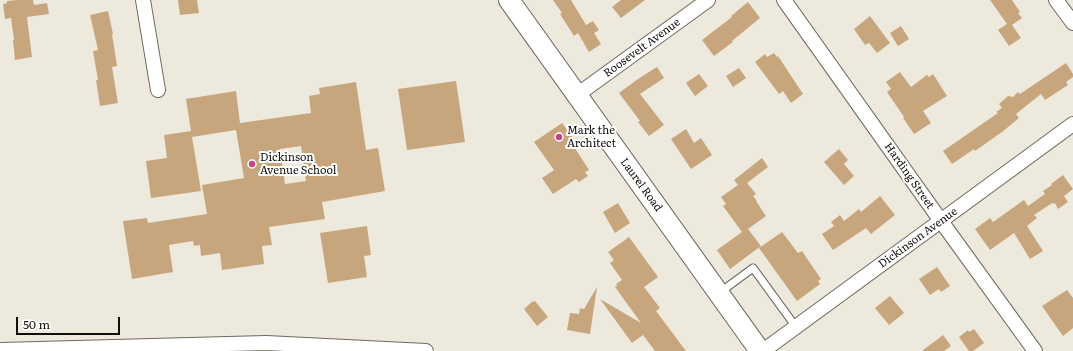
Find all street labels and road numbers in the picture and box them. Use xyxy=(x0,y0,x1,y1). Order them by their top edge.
street label: Roosevelt Avenue xyxy=(601,16,683,80)
street label: Harding Street xyxy=(881,140,937,212)
street label: Laurel Road xyxy=(617,156,665,214)
street label: Dickinson Avenue xyxy=(876,205,960,271)

